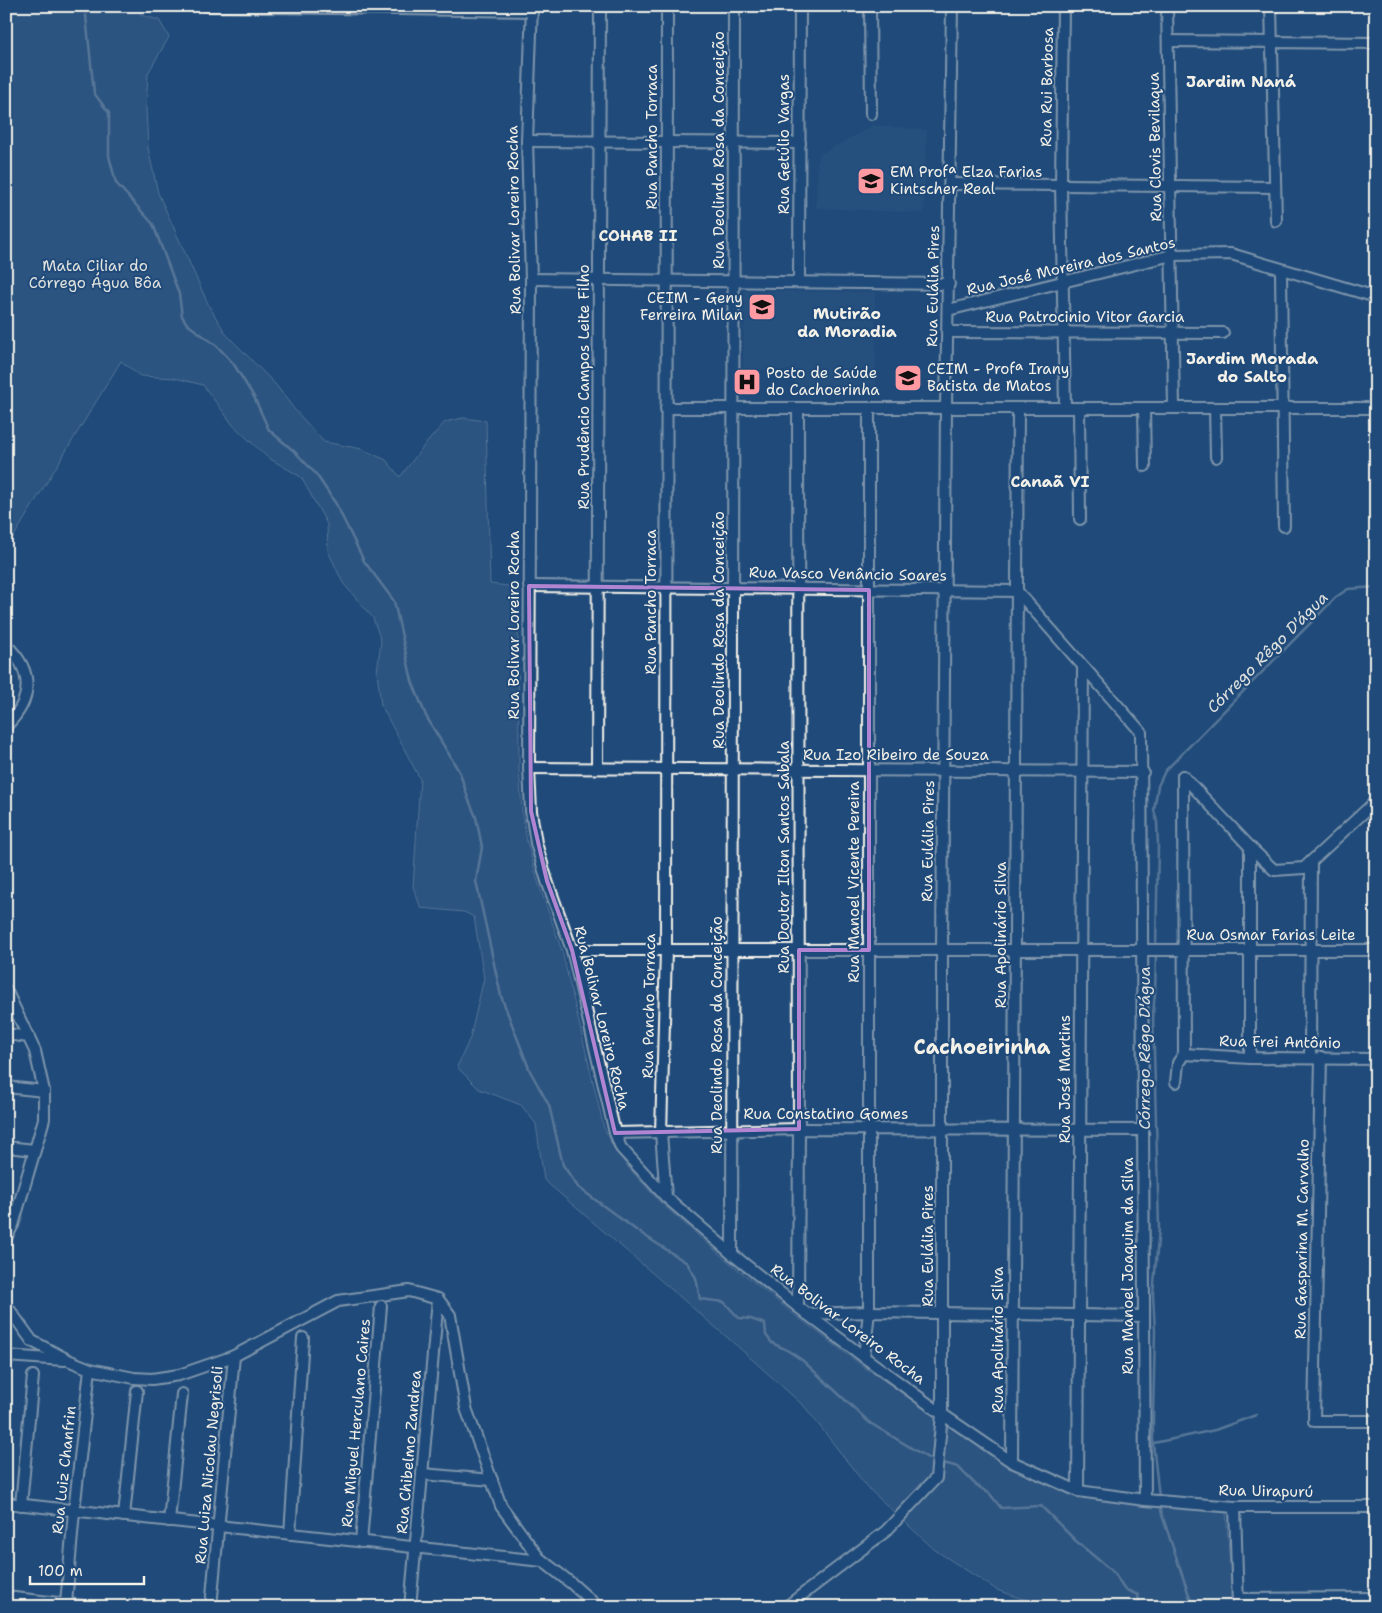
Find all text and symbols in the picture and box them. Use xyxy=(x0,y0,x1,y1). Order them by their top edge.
street label: Rua Rui Barbosa xyxy=(1036,26,1058,147)
street label: Rua Deolindo Rosa da Conceição xyxy=(709,31,729,269)
street label: Rua Pancho Torraca xyxy=(642,64,662,209)
district label: Jardim Naná xyxy=(1186,71,1296,92)
street label: Rua Clovis Bevilaqua xyxy=(1144,72,1166,222)
street label: Rua Getúlio Vargas xyxy=(774,74,794,214)
street label: Rua Bolivar Loreiro Rocha xyxy=(502,125,526,315)
place label: EM Profª Elza Farias Kintscher Real xyxy=(890,162,1043,199)
school or university icon: EM Profª Elza Farias Kintscher Real xyxy=(856,166,886,196)
district label: COHAB II xyxy=(599,225,677,246)
street label: Rua Eulália Pires xyxy=(922,225,944,347)
street label: Rua José Moreira dos Santos xyxy=(965,232,1177,300)
park label: Mata Ciliar do Córrego Água Bôa xyxy=(29,256,162,293)
street label: Rua Prudêncio Campos Leite Filho xyxy=(574,264,594,510)
place label: CEIM - Geny Ferreira Milan xyxy=(640,288,743,325)
school or university icon: CEIM - Geny Ferreira Milan xyxy=(747,292,777,322)
district label: Mutirão da Moradia xyxy=(797,303,897,342)
street label: Rua Patrocinio Vitor Garcia xyxy=(986,307,1185,327)
district label: Jardim Morada do Salto xyxy=(1186,348,1318,387)
place label: CEIM - Profª Irany Batista de Matos xyxy=(927,359,1069,396)
place label: Posto de Saúde do Cachoerinha xyxy=(766,363,880,400)
school or university icon: CEIM - Profª Irany Batista de Matos xyxy=(893,363,923,393)
hospital icon: Posto de Saúde do Cachoerinha xyxy=(732,367,762,397)
district label: Canaã VI xyxy=(1011,471,1089,492)
street label: Rua Deolindo Rosa da Conceição xyxy=(709,511,729,749)
street label: Rua Pancho Torraca xyxy=(641,529,661,674)
street label: Rua Bolivar Loreiro Rocha xyxy=(504,530,524,719)
street label: Rua Vasco Venâncio Soares xyxy=(749,562,947,586)
water label: Córrego Rêgo D'água xyxy=(1202,587,1333,718)
street label: Rua Doutor Ilton Santos Sabala xyxy=(774,740,794,973)
street label: Rua Izo Ribeiro de Souza xyxy=(803,745,990,765)
street label: Rua Eulália Pires xyxy=(917,780,939,902)
street label: Rua Manoel Vicente Pereira xyxy=(844,781,864,983)
street label: Rua Apolinário Silva xyxy=(991,861,1011,1008)
street label: Rua Deolindo Rosa da Conceição xyxy=(707,916,727,1154)
street label: Rua Bolivar Loreiro Rocha xyxy=(569,924,635,1113)
street label: Rua Osmar Farias Leite xyxy=(1186,925,1356,945)
street label: Rua Pancho Torraca xyxy=(638,933,660,1079)
water label: Córrego Rêgo D'água xyxy=(1134,966,1155,1130)
street label: Rua José Martins xyxy=(1055,1015,1075,1143)
street label: Rua Frei Antônio xyxy=(1219,1031,1341,1053)
district label: Cachoeirinha xyxy=(914,1034,1051,1060)
street label: Rua Constatino Gomes xyxy=(744,1104,908,1124)
street label: Rua Gasparina M. Carvalho xyxy=(1290,1139,1314,1339)
street label: Rua Manoel Joaquim da Silva xyxy=(1118,1157,1138,1375)
street label: Rua Eulália Pires xyxy=(918,1185,938,1307)
street label: Rua Bolivar Loreiro Rocha xyxy=(767,1259,930,1389)
street label: Rua Apolinário Silva xyxy=(988,1266,1008,1413)
street label: Rua Miguel Herculano Caires xyxy=(337,1318,375,1528)
street label: Rua Luiza Nicolau Negrisoli xyxy=(190,1365,228,1565)
street label: Rua Chibelmo Zandrea xyxy=(392,1369,426,1535)
street label: Rua Luiz Chanfrin xyxy=(47,1405,81,1535)
street label: Rua Uirapurú xyxy=(1218,1480,1314,1502)
scale bar xyxy=(30,1553,144,1585)
text: 100 m xyxy=(38,1561,83,1581)

